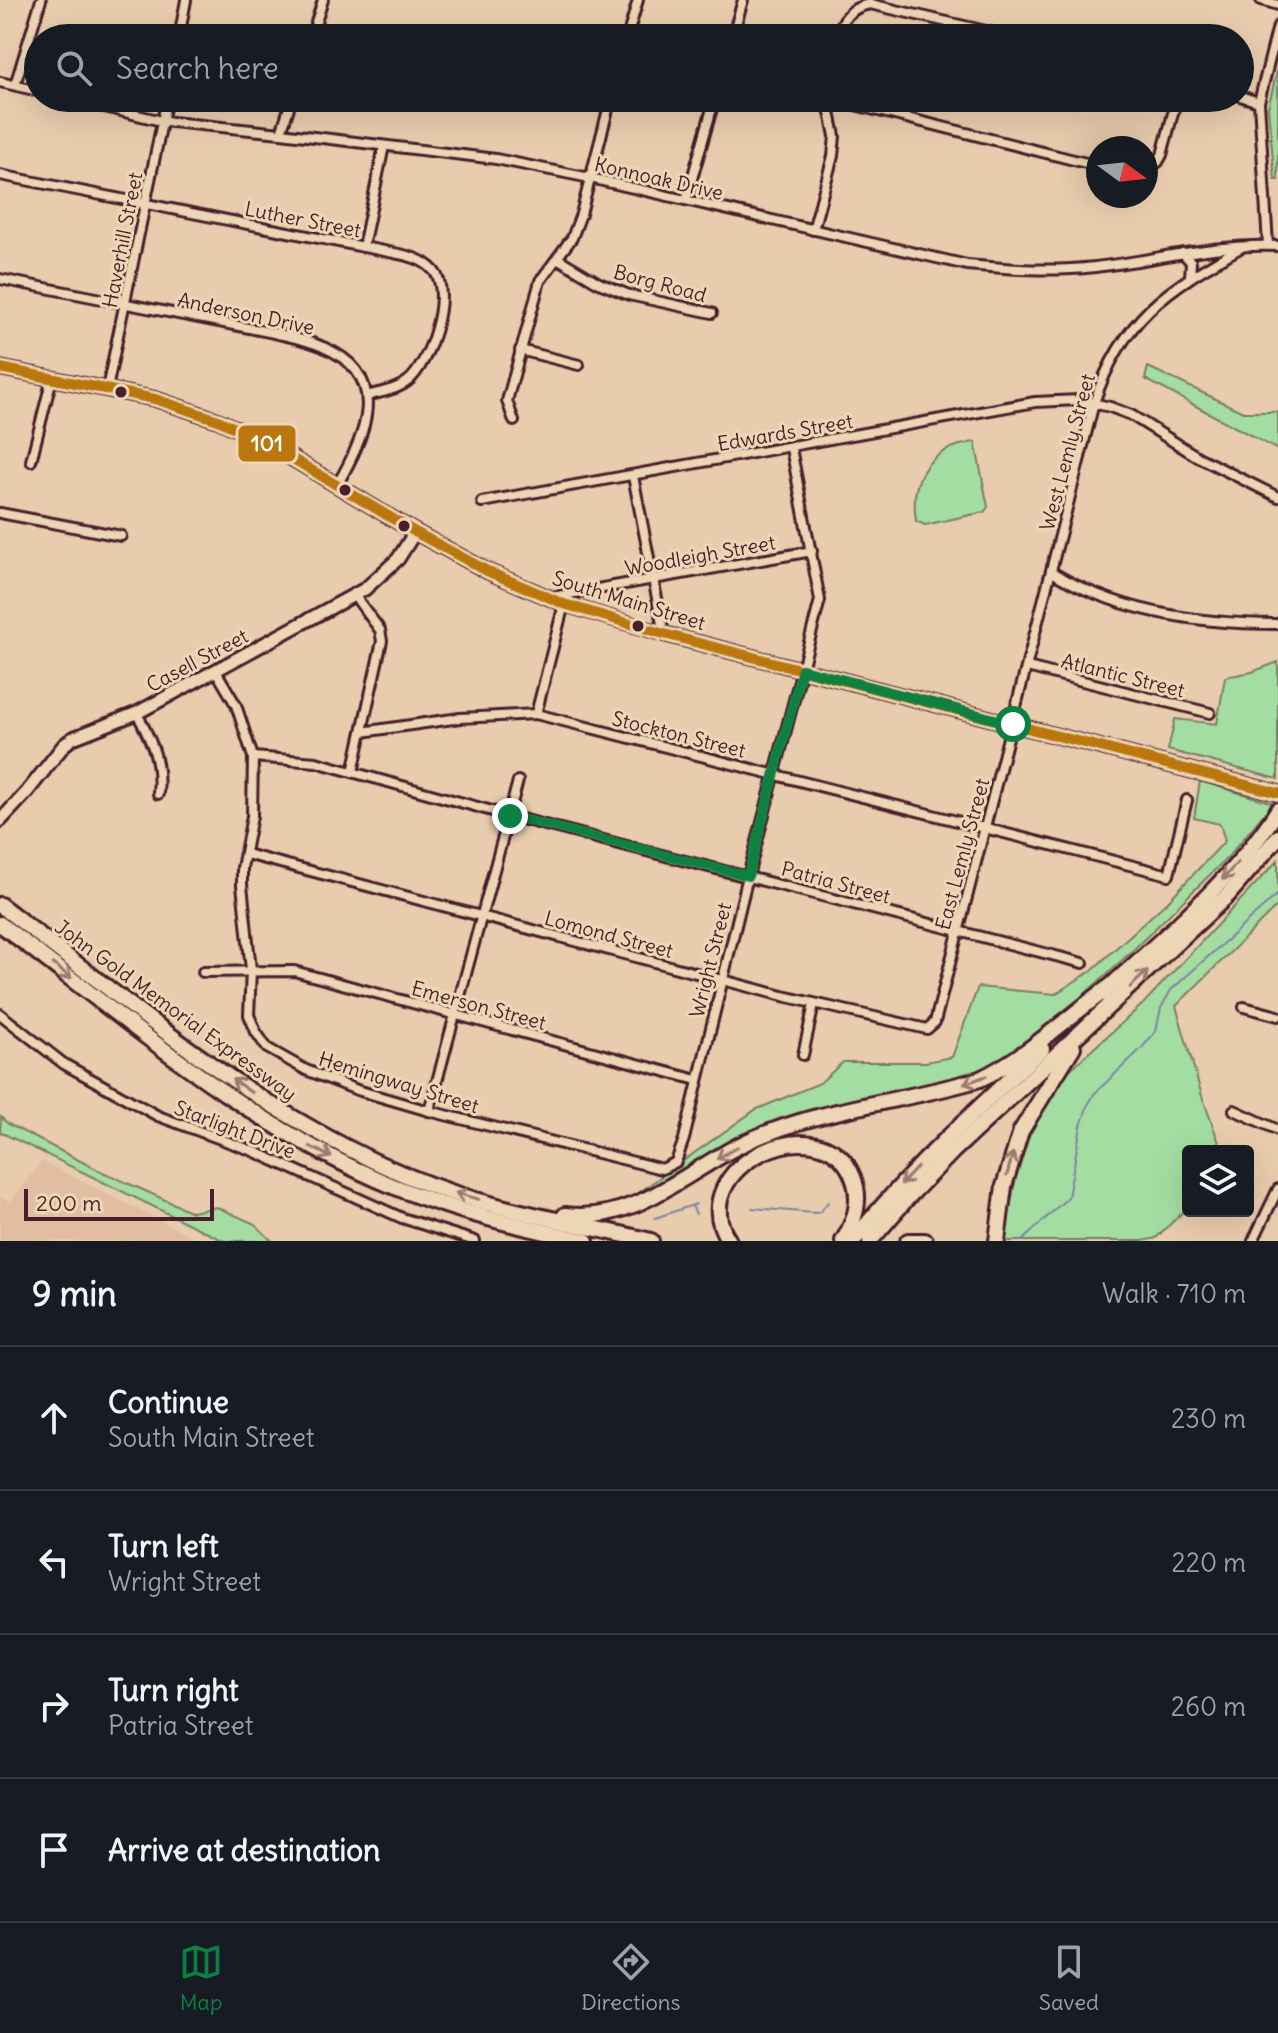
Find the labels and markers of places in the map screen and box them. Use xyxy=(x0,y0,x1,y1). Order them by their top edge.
unlabelled marker xyxy=(113,384,129,400)
unlabelled marker xyxy=(337,482,353,498)
unlabelled marker xyxy=(396,518,412,534)
unlabelled marker xyxy=(630,618,646,634)

